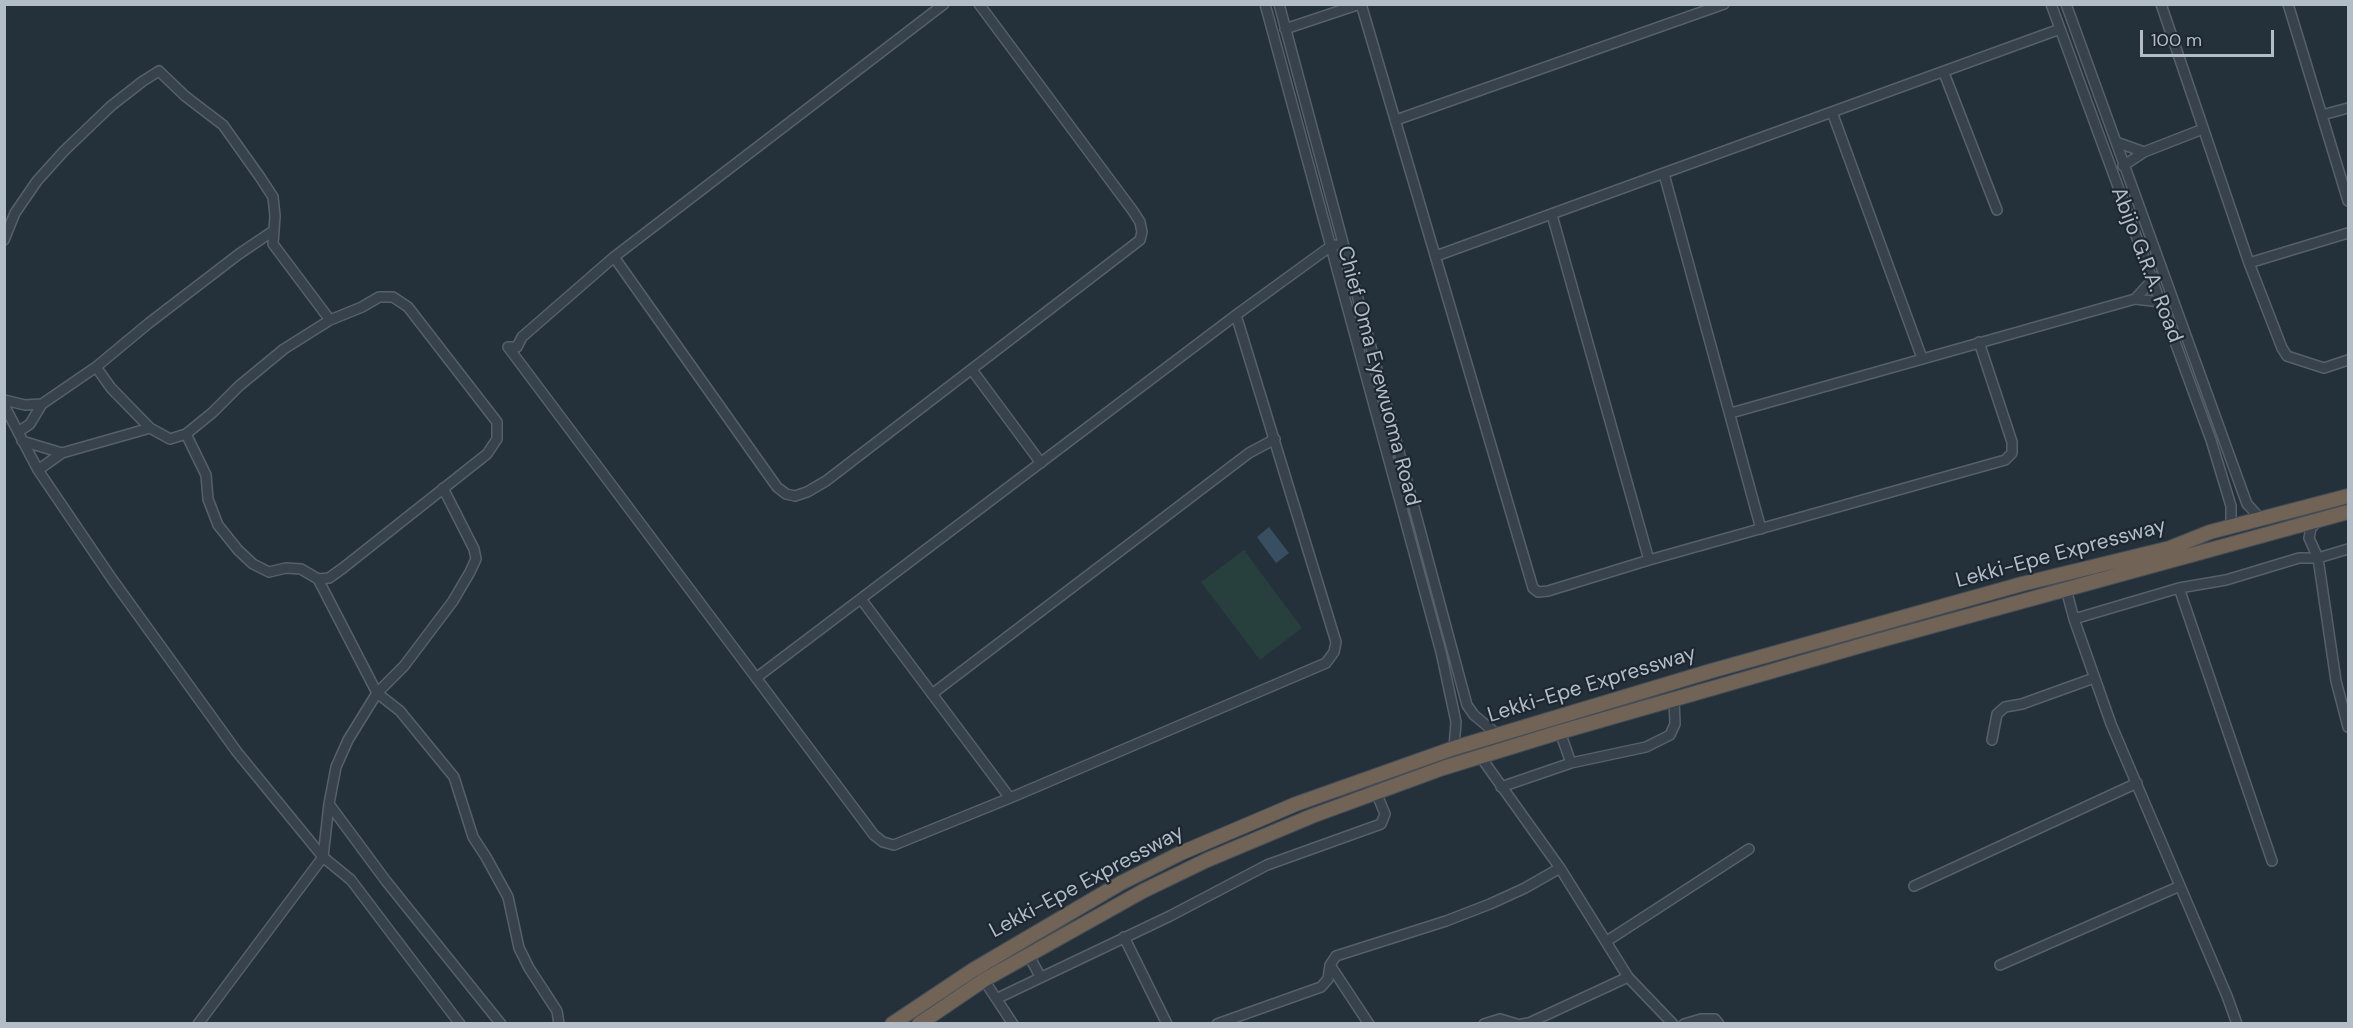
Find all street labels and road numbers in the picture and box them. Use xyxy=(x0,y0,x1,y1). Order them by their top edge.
street label: Abijo G.R.A. Road xyxy=(2105,184,2187,346)
street label: Chief Oma Eyewuoma Road xyxy=(1331,243,1425,509)
street label: Lekki-Epe Expressway xyxy=(1953,514,2169,594)
street label: Lekki-Epe Expressway xyxy=(1485,641,1699,729)
street label: Lekki-Epe Expressway xyxy=(986,820,1188,944)

